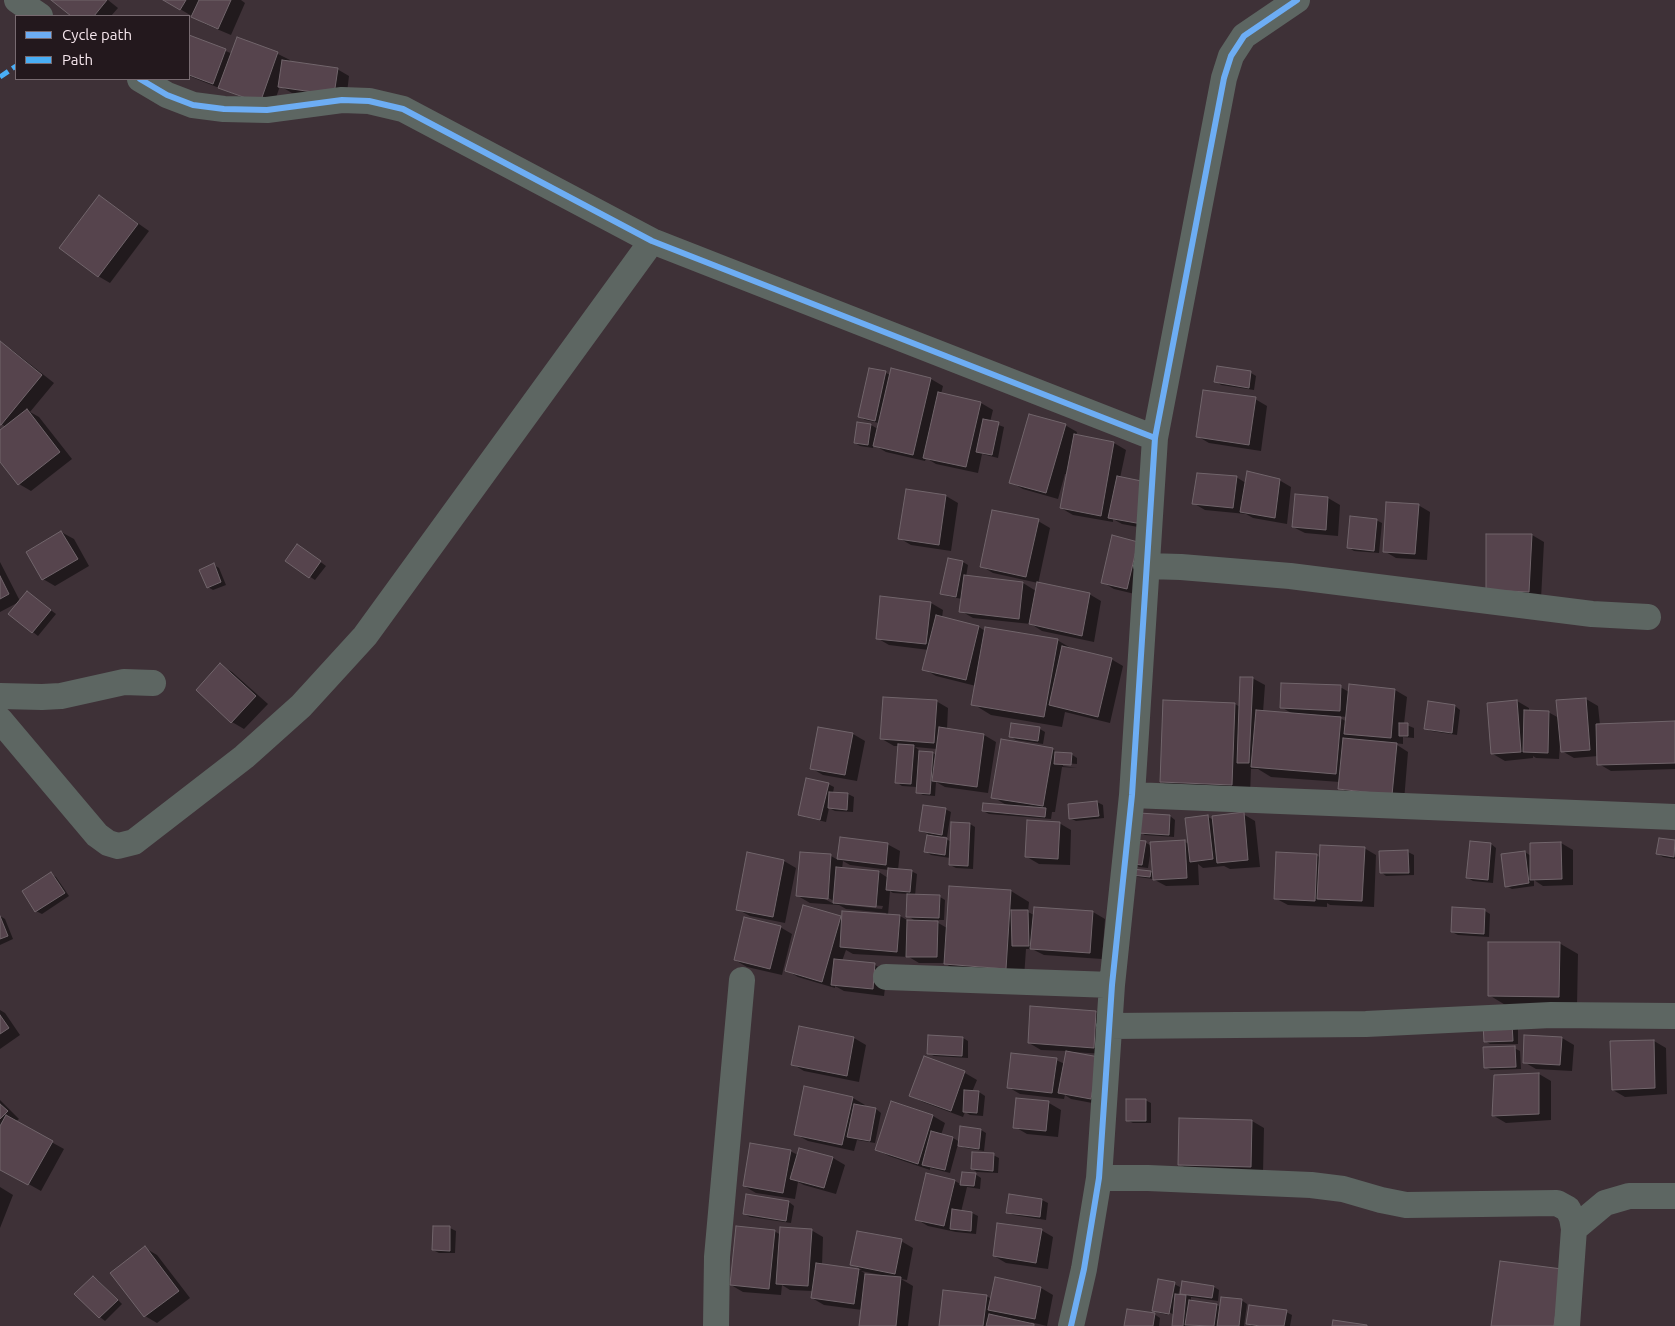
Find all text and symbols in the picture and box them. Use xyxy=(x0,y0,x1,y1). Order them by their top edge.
legend xyxy=(15,15,190,80)
text: Cycle path xyxy=(62,26,132,43)
text: Path xyxy=(62,51,93,68)

